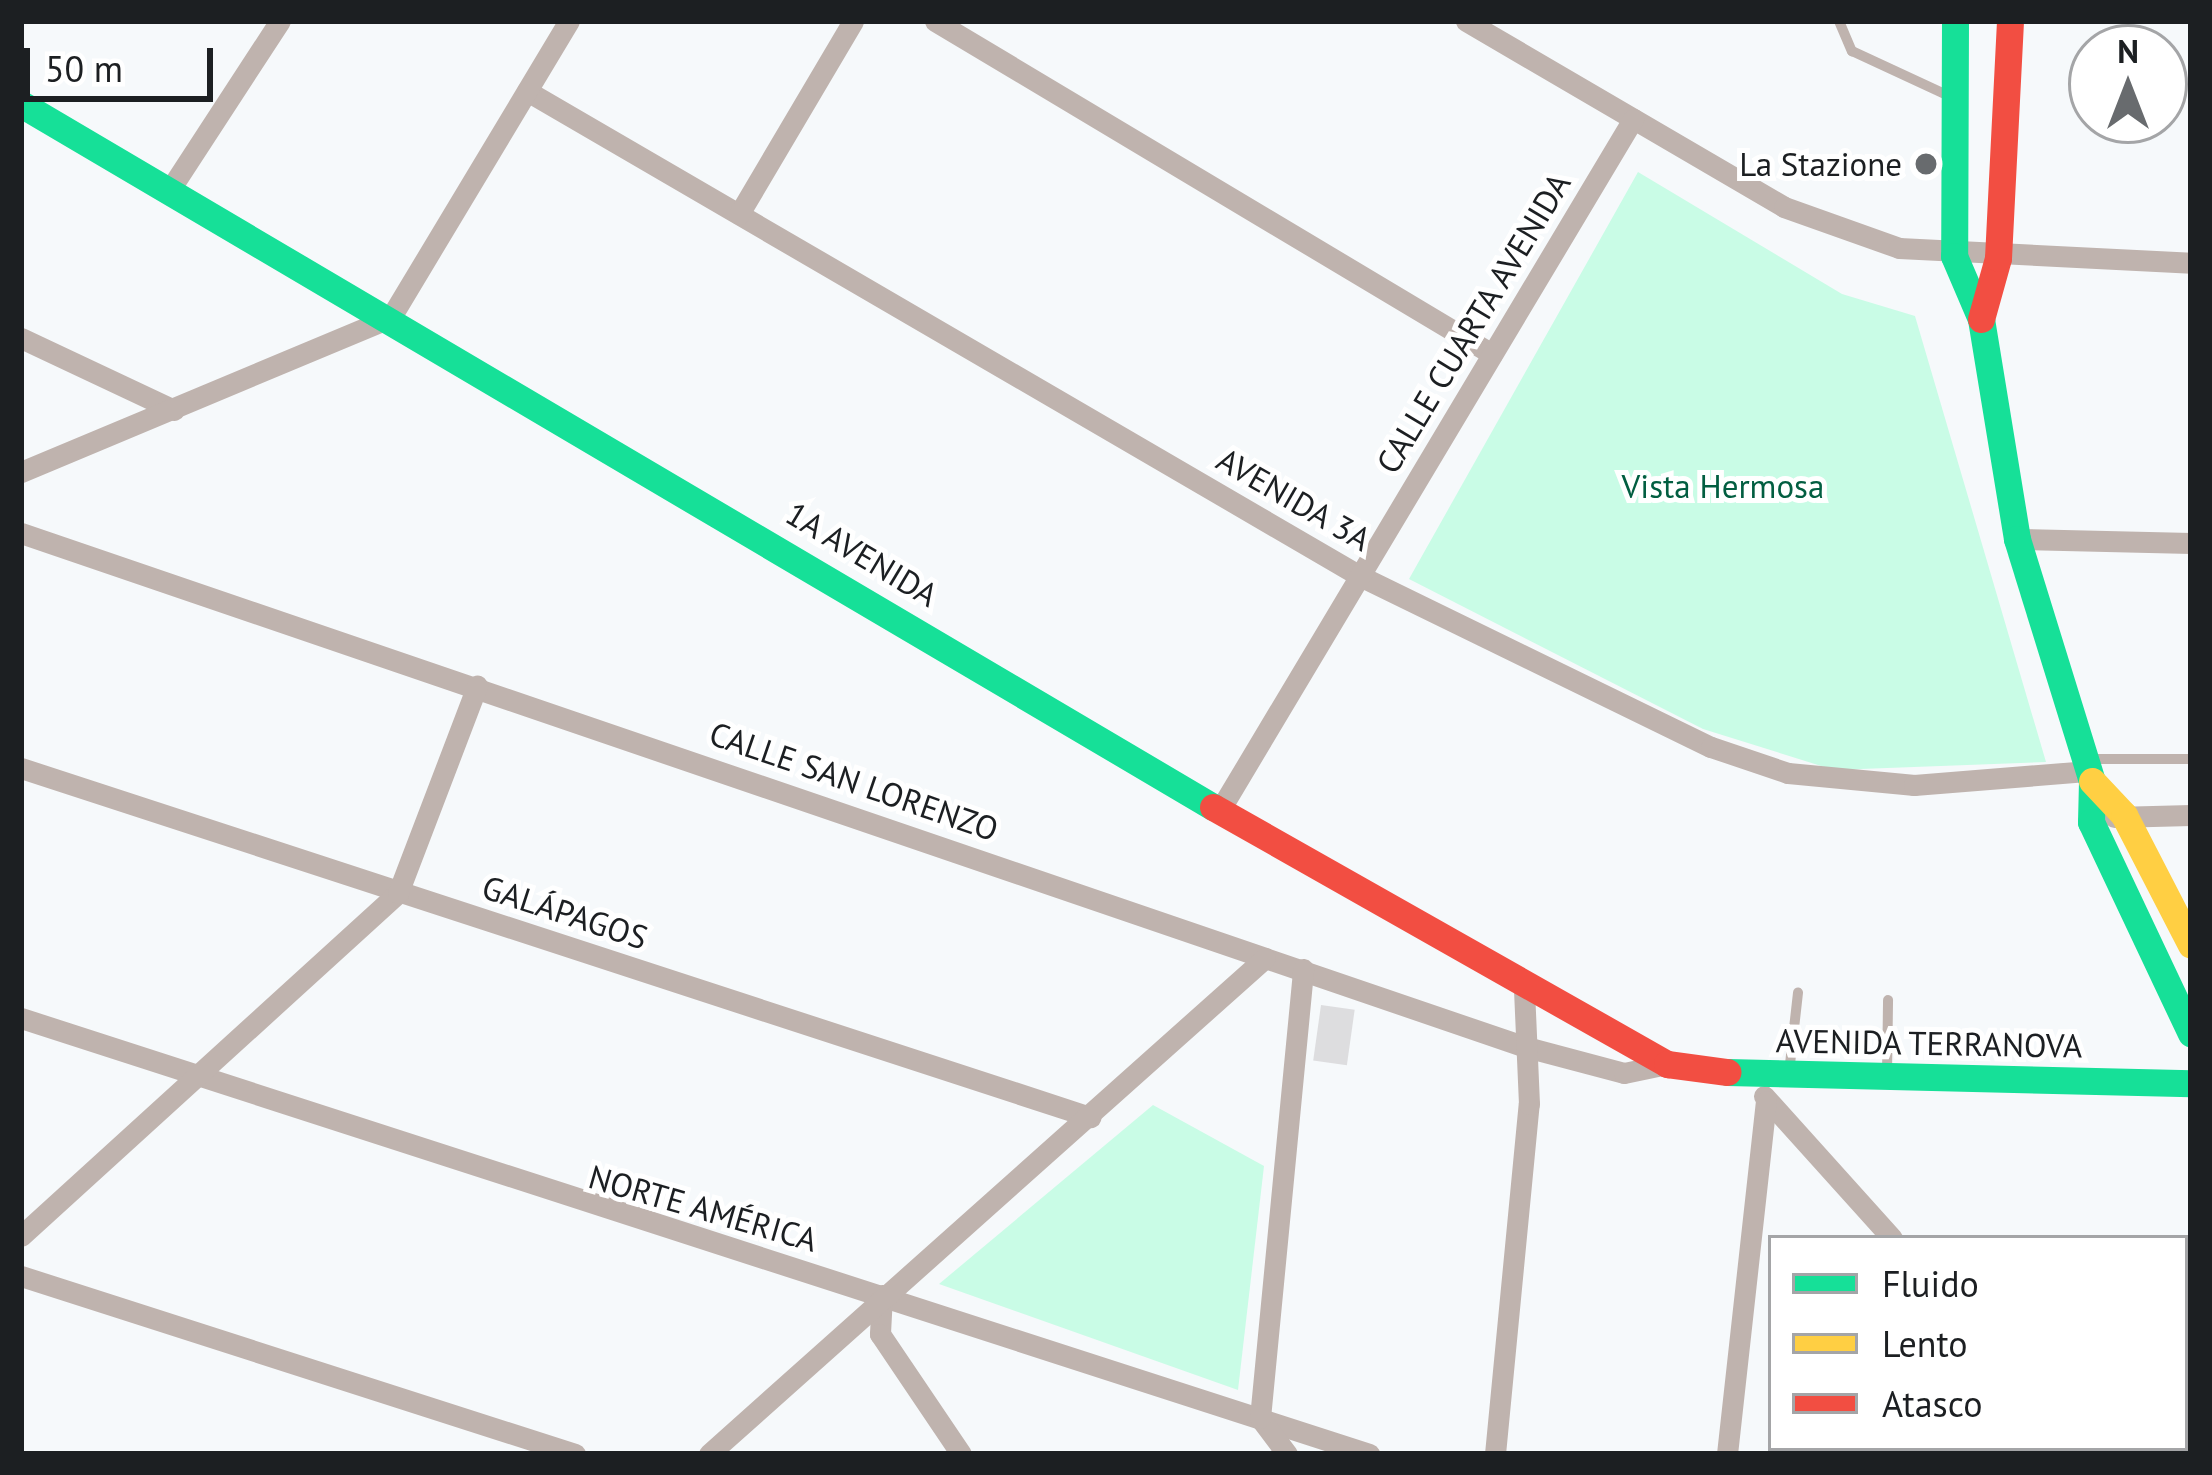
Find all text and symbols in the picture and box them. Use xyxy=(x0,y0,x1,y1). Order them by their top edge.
scale bar xyxy=(30,24,219,98)
north arrow xyxy=(2068,24,2188,144)
text: N xyxy=(2117,29,2139,72)
text: 50 m xyxy=(45,45,123,92)
place label: La Stazione xyxy=(1739,144,1902,184)
marker: La Stazione xyxy=(1913,151,1939,177)
street label: CALLE CUARTA AVENIDA xyxy=(1367,165,1579,481)
street label: AVENIDA 3A xyxy=(1210,439,1378,559)
park label: Vista Hermosa xyxy=(1622,466,1824,506)
street label: 1A AVENIDA xyxy=(778,493,946,615)
street label: CALLE SAN LORENZO xyxy=(705,713,1003,849)
street label: GALÁPAGOS xyxy=(477,867,653,957)
street label: AVENIDA TERRANOVA xyxy=(1774,1021,2084,1065)
street label: NORTE AMÉRICA xyxy=(584,1156,822,1260)
legend xyxy=(1768,1235,2188,1451)
text: Fluido xyxy=(1882,1260,1979,1307)
text: Lento xyxy=(1882,1320,1968,1367)
text: Atasco xyxy=(1882,1380,1982,1427)

